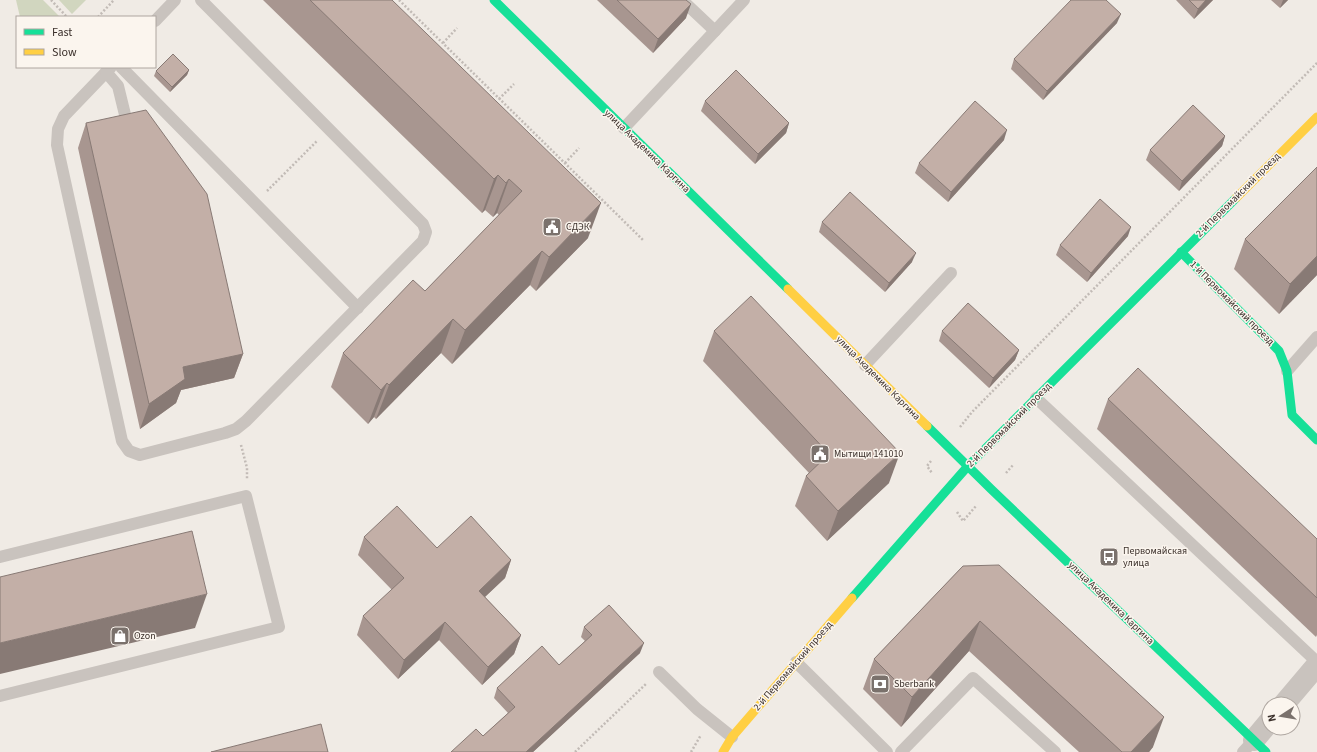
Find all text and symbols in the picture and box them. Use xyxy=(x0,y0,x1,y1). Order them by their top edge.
legend xyxy=(16,16,156,68)
text: Fast xyxy=(52,24,72,41)
text: Slow xyxy=(52,44,77,61)
street label: улица Академика Каргина xyxy=(601,106,693,196)
street label: 2-й Первомайский проезд xyxy=(1193,149,1284,240)
public building icon: СДЭК xyxy=(541,216,563,238)
place label: СДЭК xyxy=(566,220,590,234)
street label: 1-й Первомайский проезд xyxy=(1187,258,1278,349)
street label: улица Академика Каргина xyxy=(833,333,923,423)
street label: 2-й Первомайский проезд xyxy=(964,379,1055,470)
public building icon: Мытищи 141010 xyxy=(809,443,831,465)
place label: Мытищи 141010 xyxy=(834,447,903,461)
place label: Первомайская улица xyxy=(1123,544,1187,570)
bus stop icon: Первомайская улица xyxy=(1098,546,1120,568)
street label: улица Академика Каргина xyxy=(1065,558,1157,648)
street label: 2-й Первомайский проезд xyxy=(750,618,836,714)
shop icon: Ozon xyxy=(109,625,131,647)
place label: Ozon xyxy=(134,629,156,643)
bank icon: Sberbank xyxy=(869,673,891,695)
place label: Sberbank xyxy=(894,677,934,691)
north arrow xyxy=(1261,696,1301,736)
text: N xyxy=(1264,713,1280,723)

